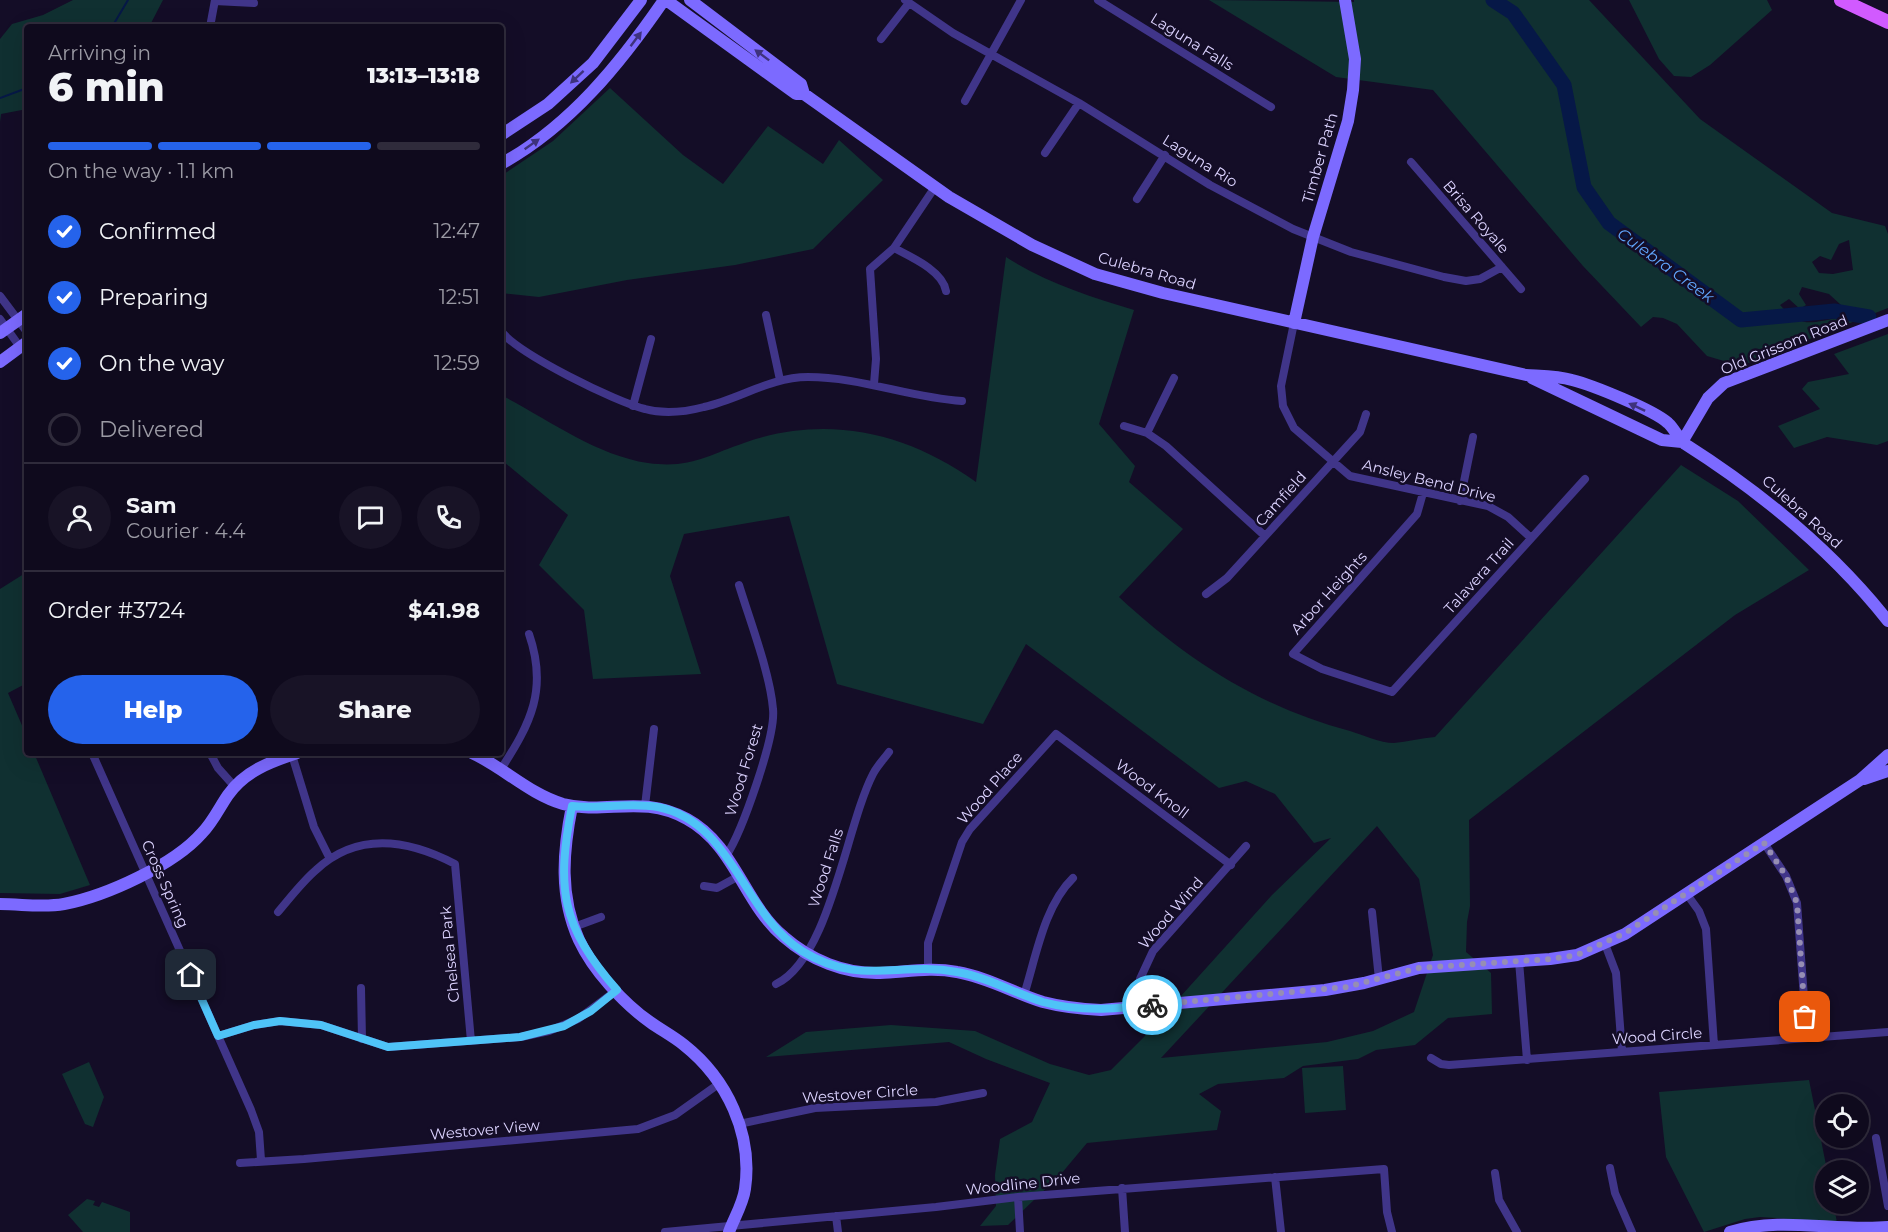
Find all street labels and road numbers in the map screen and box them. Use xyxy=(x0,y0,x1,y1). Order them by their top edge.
street label: Laguna Falls xyxy=(1147,9,1237,75)
street label: Timber Path xyxy=(1298,110,1342,205)
street label: Laguna Rio xyxy=(1159,130,1241,191)
street label: Brisa Royale xyxy=(1439,176,1513,257)
street label: Culebra Road xyxy=(1096,247,1198,294)
street label: Old Grissom Road xyxy=(1718,310,1850,379)
street label: Ansley Bend Drive xyxy=(1360,455,1498,506)
street label: Camfield xyxy=(1251,467,1310,530)
street label: Culebra Road xyxy=(1758,471,1846,553)
street label: Talavera Trail xyxy=(1440,534,1518,618)
street label: Arbor Heights xyxy=(1286,547,1371,638)
street label: Wood Forest xyxy=(720,721,767,818)
street label: Wood Place xyxy=(953,748,1026,828)
street label: Wood Knoll xyxy=(1112,755,1193,822)
street label: Wood Falls xyxy=(804,826,847,910)
street label: Cross Spring xyxy=(138,837,193,931)
street label: Wood Wind xyxy=(1134,873,1207,953)
street label: Chelsea Park xyxy=(436,905,463,1003)
street label: Wood Circle xyxy=(1611,1023,1703,1048)
street label: Westover Circle xyxy=(801,1080,919,1107)
street label: Westover View xyxy=(429,1115,542,1144)
street label: Woodline Drive xyxy=(965,1168,1081,1199)

